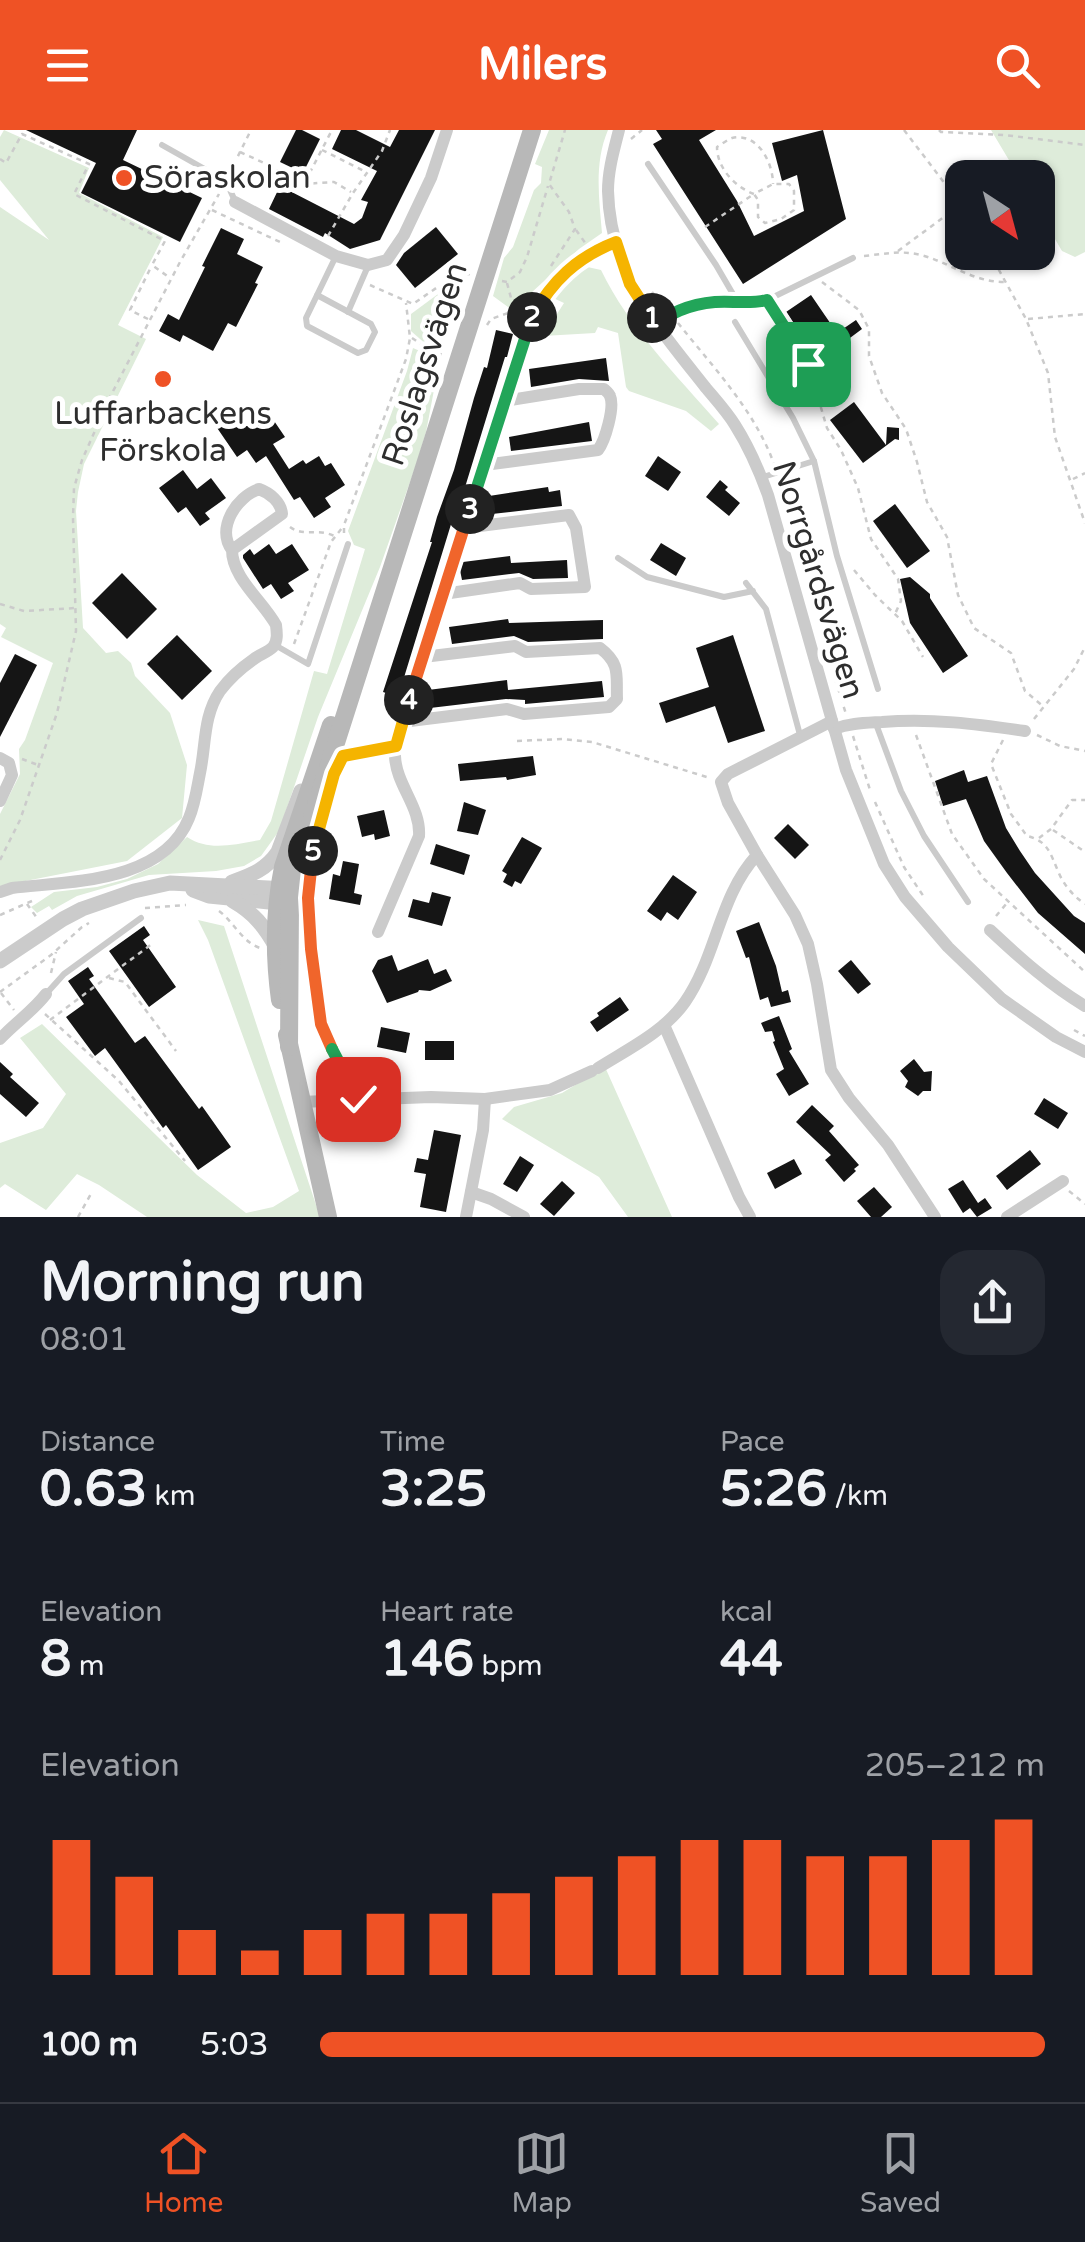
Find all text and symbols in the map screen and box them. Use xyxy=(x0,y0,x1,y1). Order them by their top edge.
icon: menu xyxy=(40,38,95,93)
text: Milers xyxy=(478,38,607,92)
icon: search xyxy=(990,38,1045,93)
place label: Söraskolan xyxy=(144,159,311,197)
north arrow xyxy=(945,160,1055,270)
map controls xyxy=(945,160,1055,270)
marker: Söraskolan xyxy=(113,167,135,189)
street label: Roslagsvägen xyxy=(374,258,476,470)
pin: 2 xyxy=(507,292,557,342)
pin: 1 xyxy=(627,293,677,343)
text: 2 xyxy=(523,300,541,334)
text: 1 xyxy=(643,301,661,335)
pin xyxy=(766,322,851,407)
icon: arrive xyxy=(781,337,836,392)
marker: Luffarbackens Förskola xyxy=(152,368,174,390)
place label: Luffarbackens Förskola xyxy=(54,395,272,470)
street label: Norrgårdsvägen xyxy=(764,456,872,704)
pin: 3 xyxy=(445,484,495,534)
text: 3 xyxy=(461,492,479,526)
pin: 4 xyxy=(384,675,434,725)
text: 4 xyxy=(400,683,418,717)
pin: 5 xyxy=(288,826,338,876)
text: 5 xyxy=(304,834,322,868)
pin xyxy=(316,1057,401,1142)
icon: check xyxy=(331,1072,386,1127)
text: Morning run xyxy=(40,1250,365,1316)
button: share xyxy=(940,1250,1045,1355)
text: 08:01 xyxy=(40,1321,129,1359)
text: Distance xyxy=(40,1425,155,1459)
text: Time xyxy=(380,1425,445,1459)
text: Pace xyxy=(720,1425,784,1459)
text: 0.63 xyxy=(40,1459,147,1519)
text: 3:25 xyxy=(380,1459,487,1519)
text: 5:26 xyxy=(720,1459,827,1519)
text: km xyxy=(147,1479,195,1513)
text: /km xyxy=(827,1479,888,1513)
text: Elevation xyxy=(40,1595,162,1629)
text: Heart rate xyxy=(380,1595,514,1629)
text: kcal xyxy=(720,1595,773,1629)
text: 8 xyxy=(40,1629,71,1689)
text: 146 xyxy=(380,1629,474,1689)
text: 44 xyxy=(720,1629,783,1689)
text: m xyxy=(71,1649,104,1683)
text: bpm xyxy=(474,1649,543,1683)
text: Elevation xyxy=(40,1747,180,1785)
text: 205–212 m xyxy=(865,1747,1045,1785)
text: 100 m xyxy=(40,2026,138,2064)
text: 5:03 xyxy=(200,2026,269,2064)
tab: Home xyxy=(144,2126,223,2220)
tab: Map xyxy=(511,2126,572,2220)
tab: Saved xyxy=(860,2126,941,2220)

